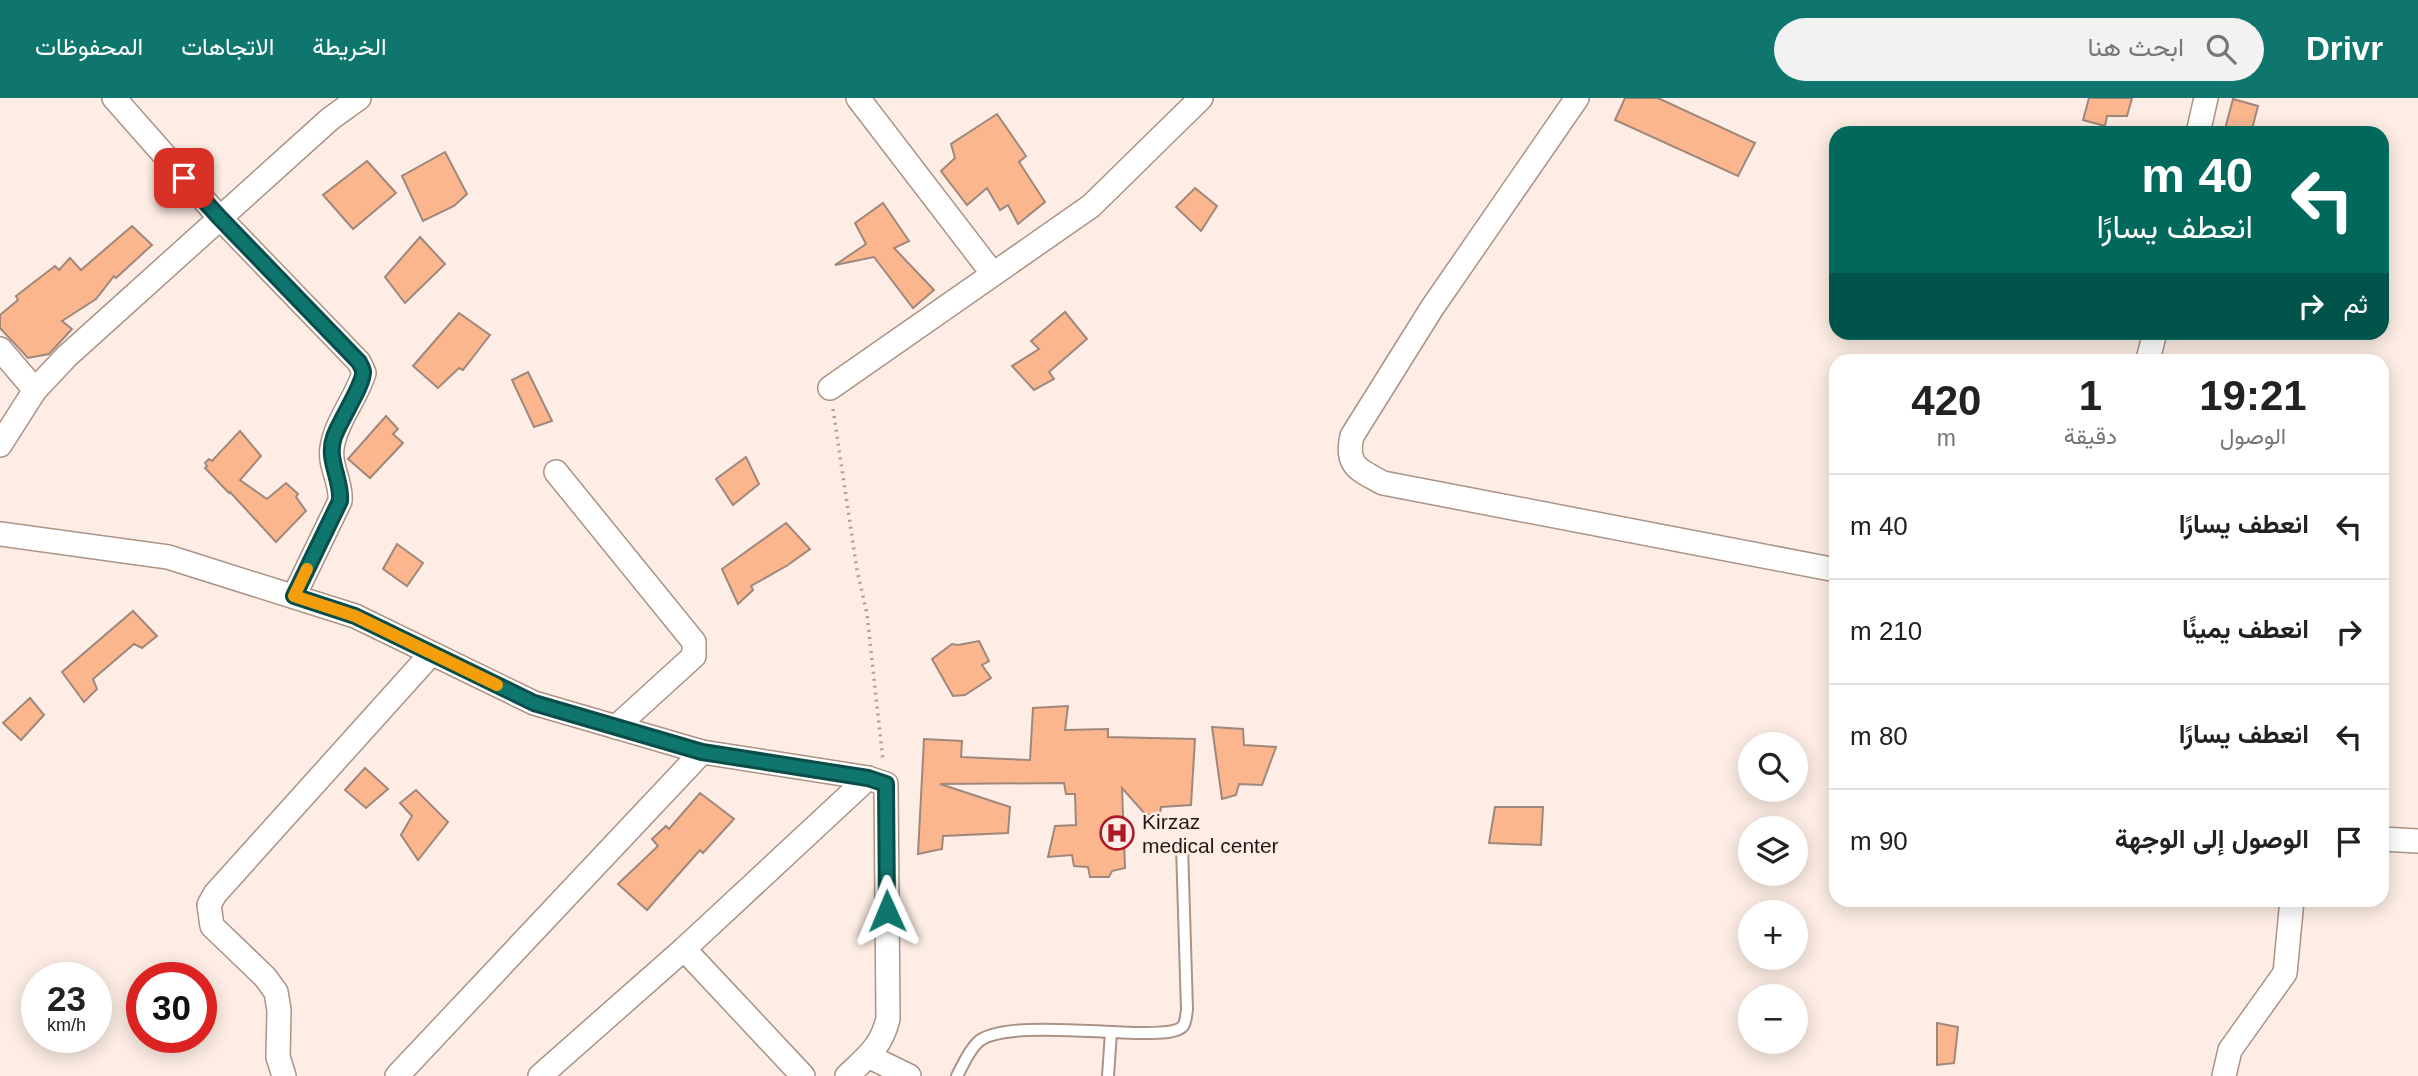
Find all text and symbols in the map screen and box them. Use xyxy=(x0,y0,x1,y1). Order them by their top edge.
search box xyxy=(1774,18,2264,81)
icon: search xyxy=(2202,30,2240,68)
text: Drivr xyxy=(2306,30,2383,67)
text: ابحث هنا xyxy=(2088,32,2184,62)
text: المحفوظات xyxy=(35,33,143,60)
text: الاتجاهات xyxy=(181,33,274,60)
text: الخريطة xyxy=(312,33,387,60)
pin xyxy=(154,148,214,208)
text: 40 m xyxy=(2141,148,2253,202)
icon: left xyxy=(2277,154,2368,245)
icon: arrive xyxy=(165,159,203,197)
text: انعطف يسارًا xyxy=(2096,209,2253,245)
icon: right xyxy=(2292,287,2330,325)
text: ثم xyxy=(2344,289,2368,319)
text: 1 xyxy=(2079,372,2102,419)
text: 19:21 xyxy=(2199,372,2307,419)
text: 420 xyxy=(1911,377,1981,424)
text: دقيقة xyxy=(2064,423,2117,449)
text: الوصول xyxy=(2220,423,2286,449)
text: m xyxy=(1937,425,1956,451)
icon: left xyxy=(2330,508,2368,546)
text: انعطف يسارًا xyxy=(2179,509,2309,539)
text: 40 m xyxy=(1850,511,1908,541)
icon: right xyxy=(2330,613,2368,651)
text: انعطف يمينًا xyxy=(2182,614,2309,644)
text: 210 m xyxy=(1850,616,1922,646)
icon: left xyxy=(2330,718,2368,756)
text: انعطف يسارًا xyxy=(2179,719,2309,749)
text: 80 m xyxy=(1850,721,1908,751)
map controls xyxy=(1738,732,1808,1054)
button: search xyxy=(1738,732,1808,802)
place label: Kirzaz medical center xyxy=(1142,810,1279,857)
hospital icon: Kirzaz medical center xyxy=(1098,814,1136,852)
button: layers xyxy=(1738,816,1808,886)
icon: arrive xyxy=(2330,823,2368,861)
text: الوصول إلى الوجهة xyxy=(2115,824,2309,854)
text: 90 m xyxy=(1850,826,1908,856)
position arrow xyxy=(850,874,924,948)
button: + xyxy=(1738,900,1808,970)
speed limit sign: 30 xyxy=(126,962,217,1053)
text: 23 xyxy=(47,979,86,1018)
button: − xyxy=(1738,984,1808,1054)
text: km/h xyxy=(47,1015,86,1035)

